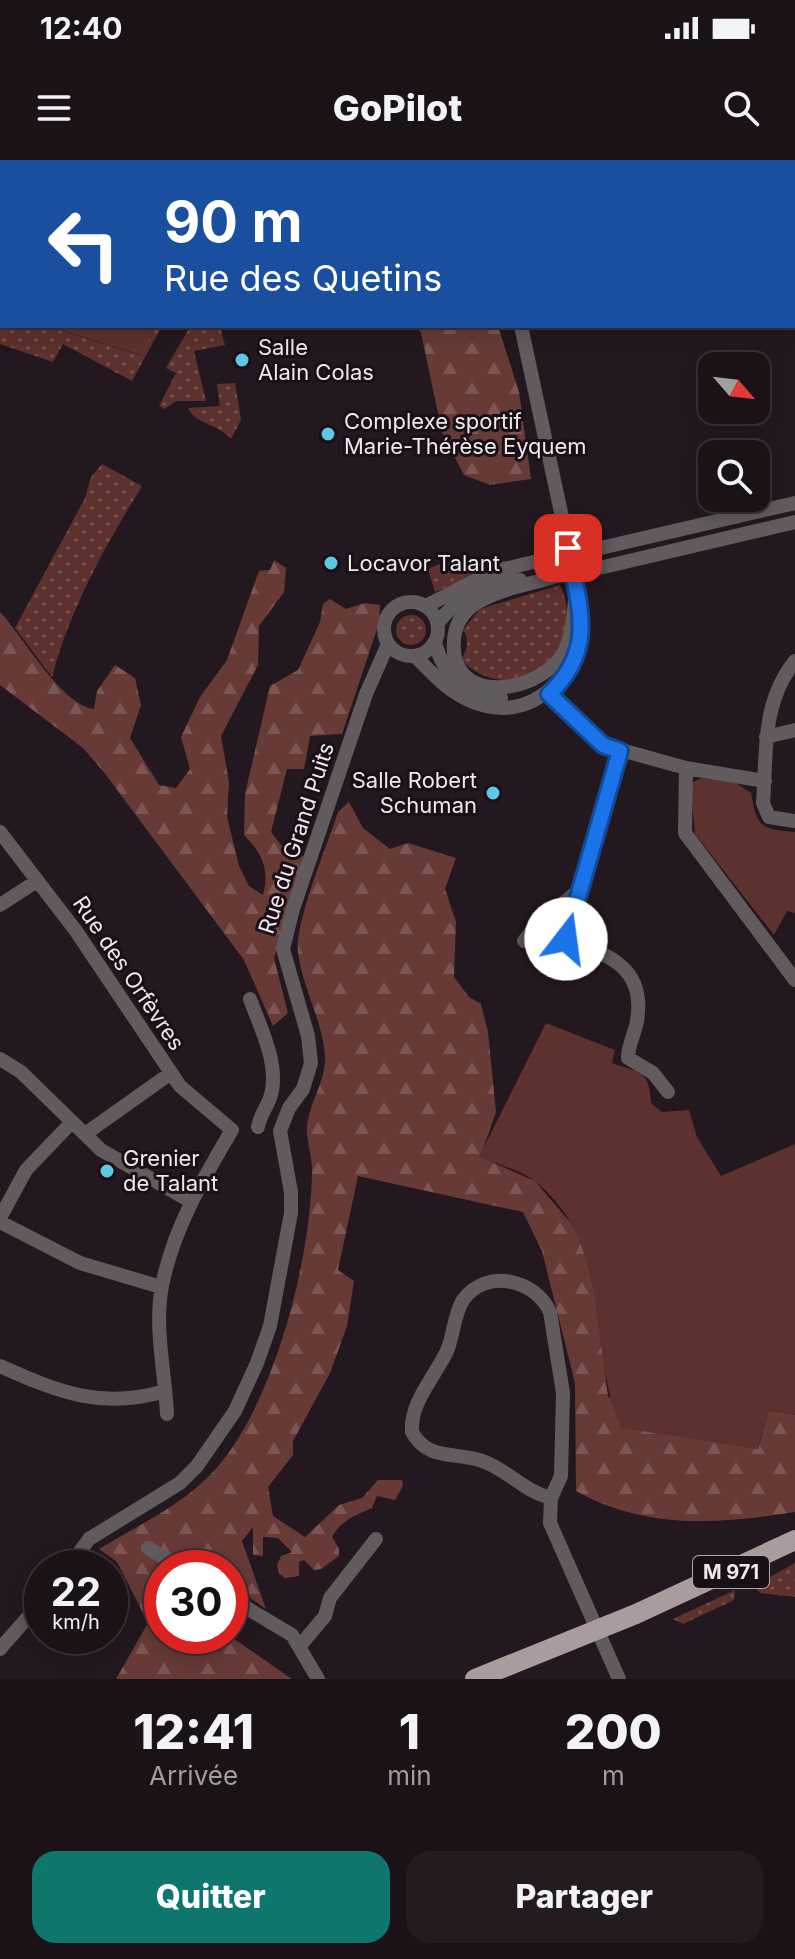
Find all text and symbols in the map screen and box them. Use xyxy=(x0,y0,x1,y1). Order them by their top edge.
text: 12:40 xyxy=(40,10,122,46)
icon: menu xyxy=(32,86,76,130)
text: GoPilot xyxy=(333,86,462,130)
icon: search xyxy=(719,86,763,130)
text: 90 m xyxy=(164,188,303,256)
icon: left xyxy=(32,192,136,296)
text: Rue des Quetins xyxy=(164,256,442,300)
place label: Salle Alain Colas xyxy=(258,334,374,385)
marker: Salle Alain Colas xyxy=(233,351,251,369)
north arrow xyxy=(698,352,770,424)
map controls xyxy=(698,352,770,512)
place label: Complexe sportif Marie-Thérèse Eyquem xyxy=(344,408,587,459)
marker: Complexe sportif Marie-Thérèse Eyquem xyxy=(319,425,337,443)
button: search xyxy=(698,440,770,512)
pin xyxy=(534,514,602,582)
icon: arrive xyxy=(546,526,590,570)
place label: Locavor Talant xyxy=(347,550,500,576)
marker: Locavor Talant xyxy=(322,554,340,572)
street label: Rue du Grand Puits xyxy=(253,739,339,937)
place label: Salle Robert Schuman xyxy=(352,767,477,818)
marker: Salle Robert Schuman xyxy=(484,784,502,802)
street label: Rue des Orfèvres xyxy=(68,891,190,1055)
position arrow xyxy=(524,897,608,981)
place label: Grenier de Talant xyxy=(123,1145,218,1196)
marker: Grenier de Talant xyxy=(98,1162,116,1180)
speed limit sign: 30 xyxy=(144,1550,248,1654)
road number: M 971 xyxy=(693,1556,769,1588)
text: 22 xyxy=(51,1567,101,1616)
text: km/h xyxy=(52,1610,100,1634)
text: 12:41 xyxy=(133,1702,254,1761)
text: 1 xyxy=(399,1702,420,1761)
text: 200 xyxy=(565,1702,662,1761)
text: Arrivée xyxy=(149,1760,238,1791)
text: min xyxy=(387,1760,432,1791)
text: m xyxy=(602,1760,625,1791)
button: Quitter xyxy=(32,1851,390,1943)
button: Partager xyxy=(406,1851,763,1943)

